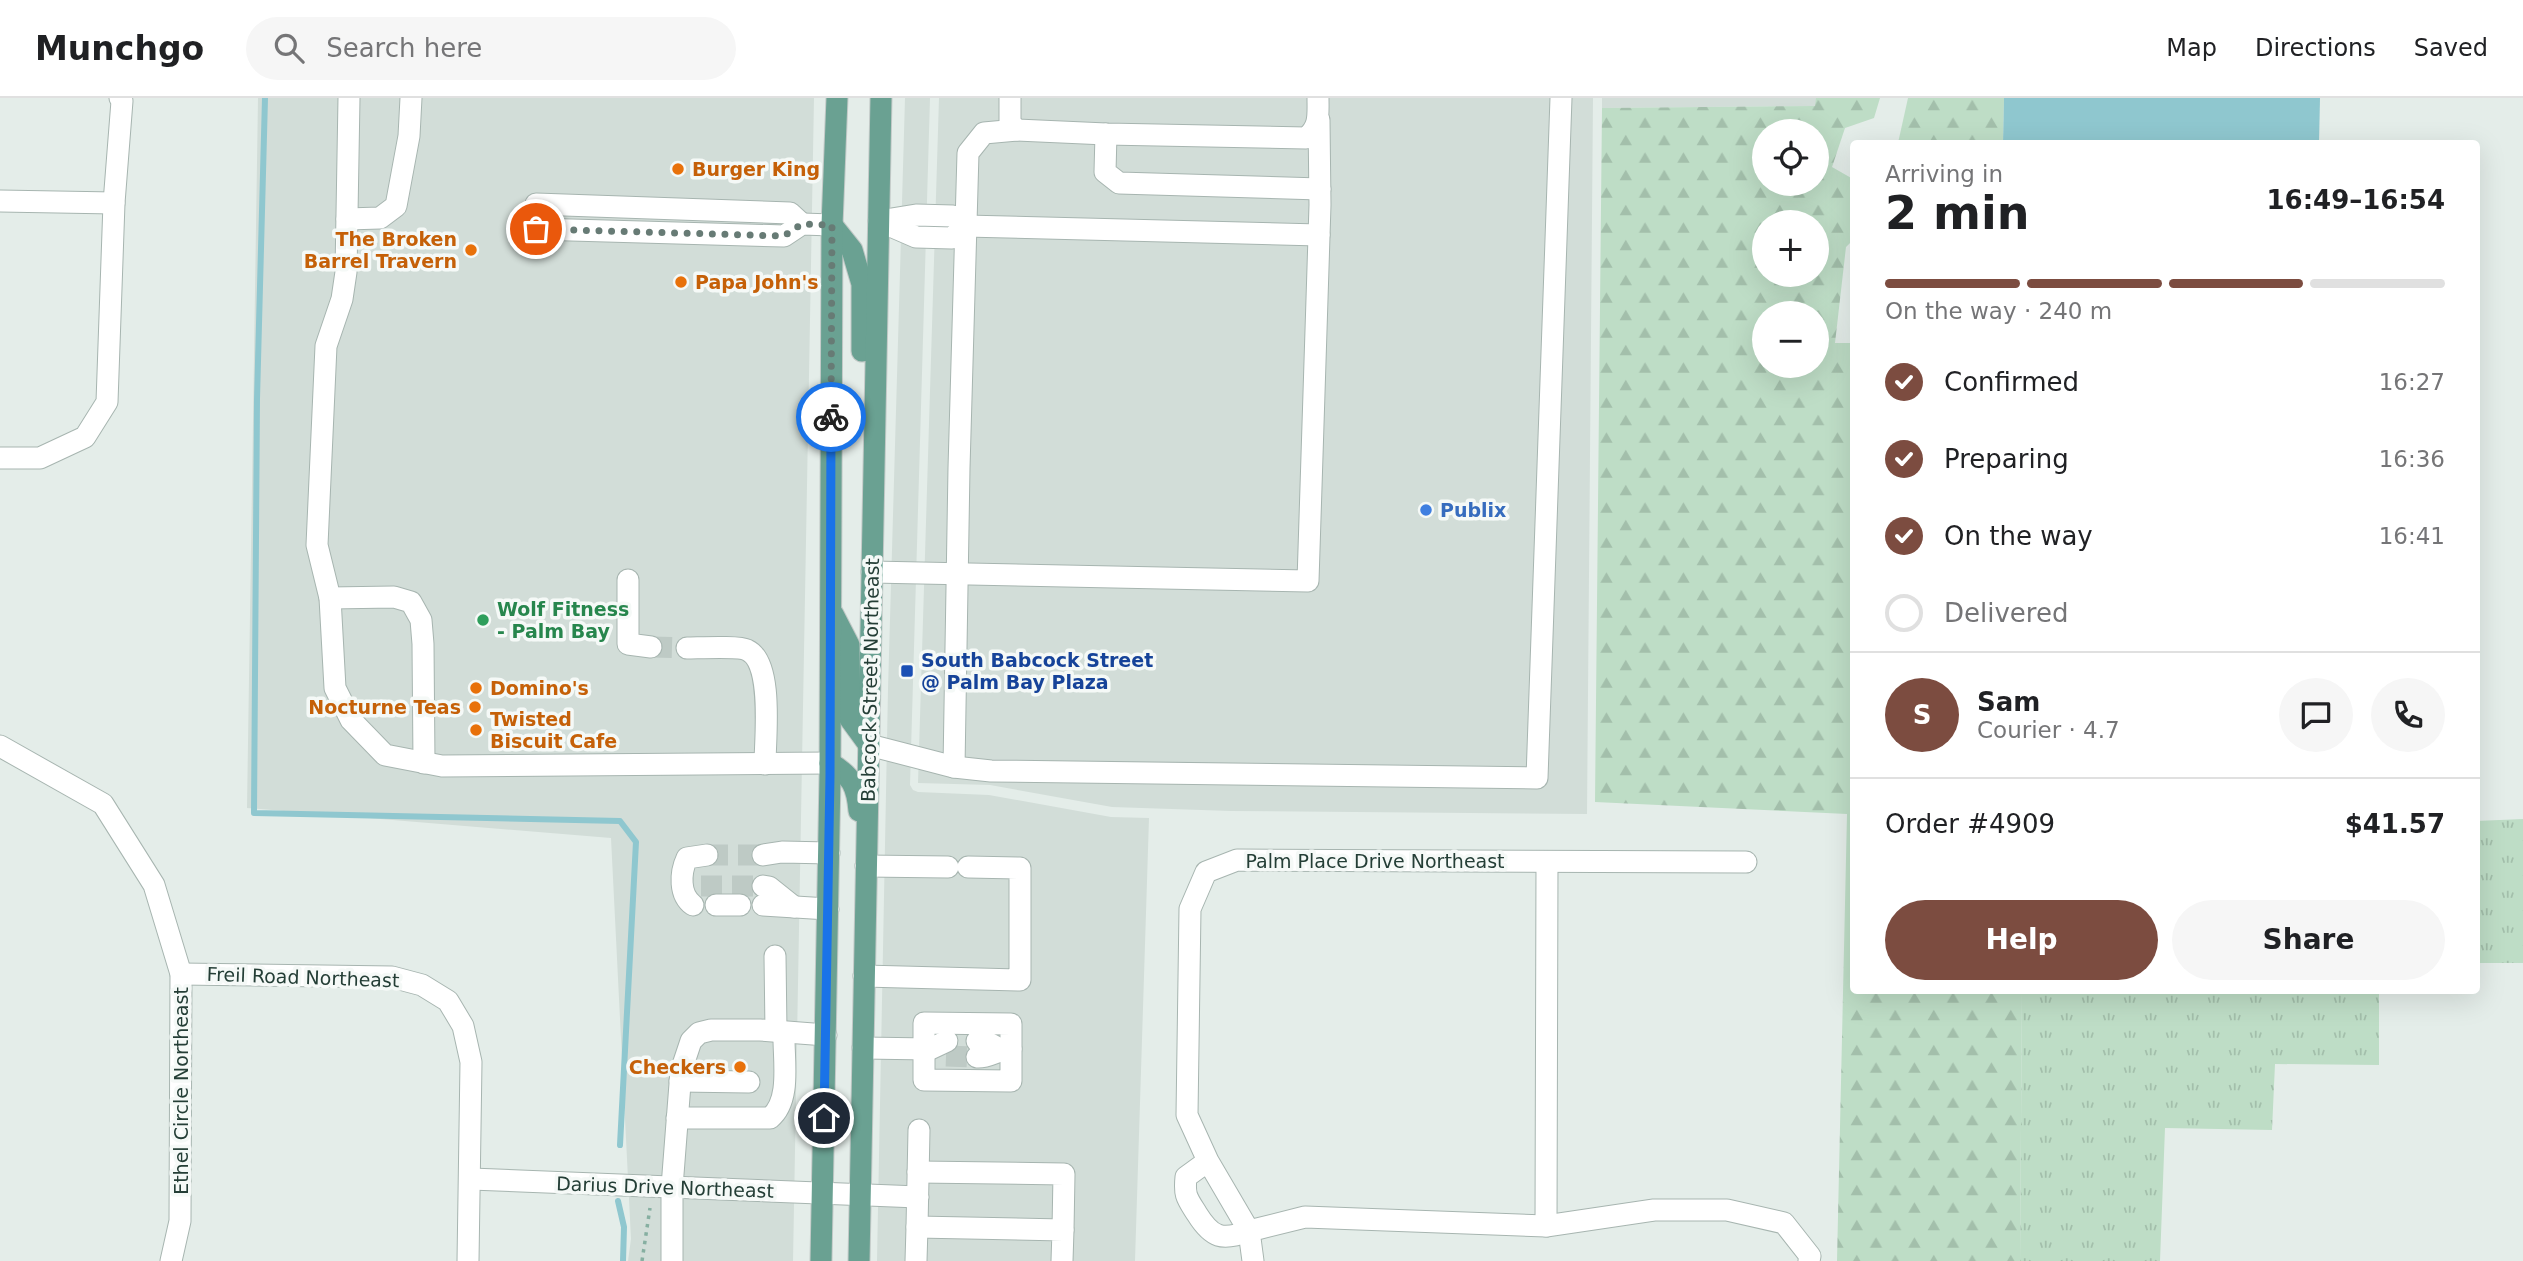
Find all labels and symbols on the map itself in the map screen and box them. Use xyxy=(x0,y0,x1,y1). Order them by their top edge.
place label: Burger King xyxy=(692,158,820,180)
marker: Burger King xyxy=(670,161,686,177)
pin xyxy=(506,199,566,259)
place label: The Broken Barrel Travern xyxy=(304,228,457,272)
marker: The Broken Barrel Travern xyxy=(463,242,479,258)
place label: Papa John's xyxy=(695,271,819,293)
marker: Papa John's xyxy=(673,274,689,290)
courier xyxy=(796,382,866,452)
place label: Publix xyxy=(1440,499,1506,521)
marker: Publix xyxy=(1418,502,1434,518)
street label: Babcock Street Northeast xyxy=(857,558,883,802)
place label: Wolf Fitness - Palm Bay xyxy=(497,598,629,642)
marker: Wolf Fitness - Palm Bay xyxy=(475,612,491,628)
place label: South Babcock Street @ Palm Bay Plaza xyxy=(921,649,1153,693)
marker: South Babcock Street @ Palm Bay Plaza xyxy=(899,663,915,679)
place label: Domino's xyxy=(490,677,589,699)
marker: Domino's xyxy=(468,680,484,696)
place label: Nocturne Teas xyxy=(308,696,461,718)
marker: Nocturne Teas xyxy=(467,699,483,715)
place label: Twisted Biscuit Cafe xyxy=(490,708,617,752)
marker: Twisted Biscuit Cafe xyxy=(468,722,484,738)
street label: Palm Place Drive Northeast xyxy=(1245,850,1505,872)
street label: Freil Road Northeast xyxy=(206,963,400,991)
street label: Ethel Circle Northeast xyxy=(170,987,192,1195)
place label: Checkers xyxy=(629,1056,726,1078)
marker: Checkers xyxy=(732,1059,748,1075)
pin xyxy=(794,1088,854,1148)
street label: Darius Drive Northeast xyxy=(556,1172,774,1202)

